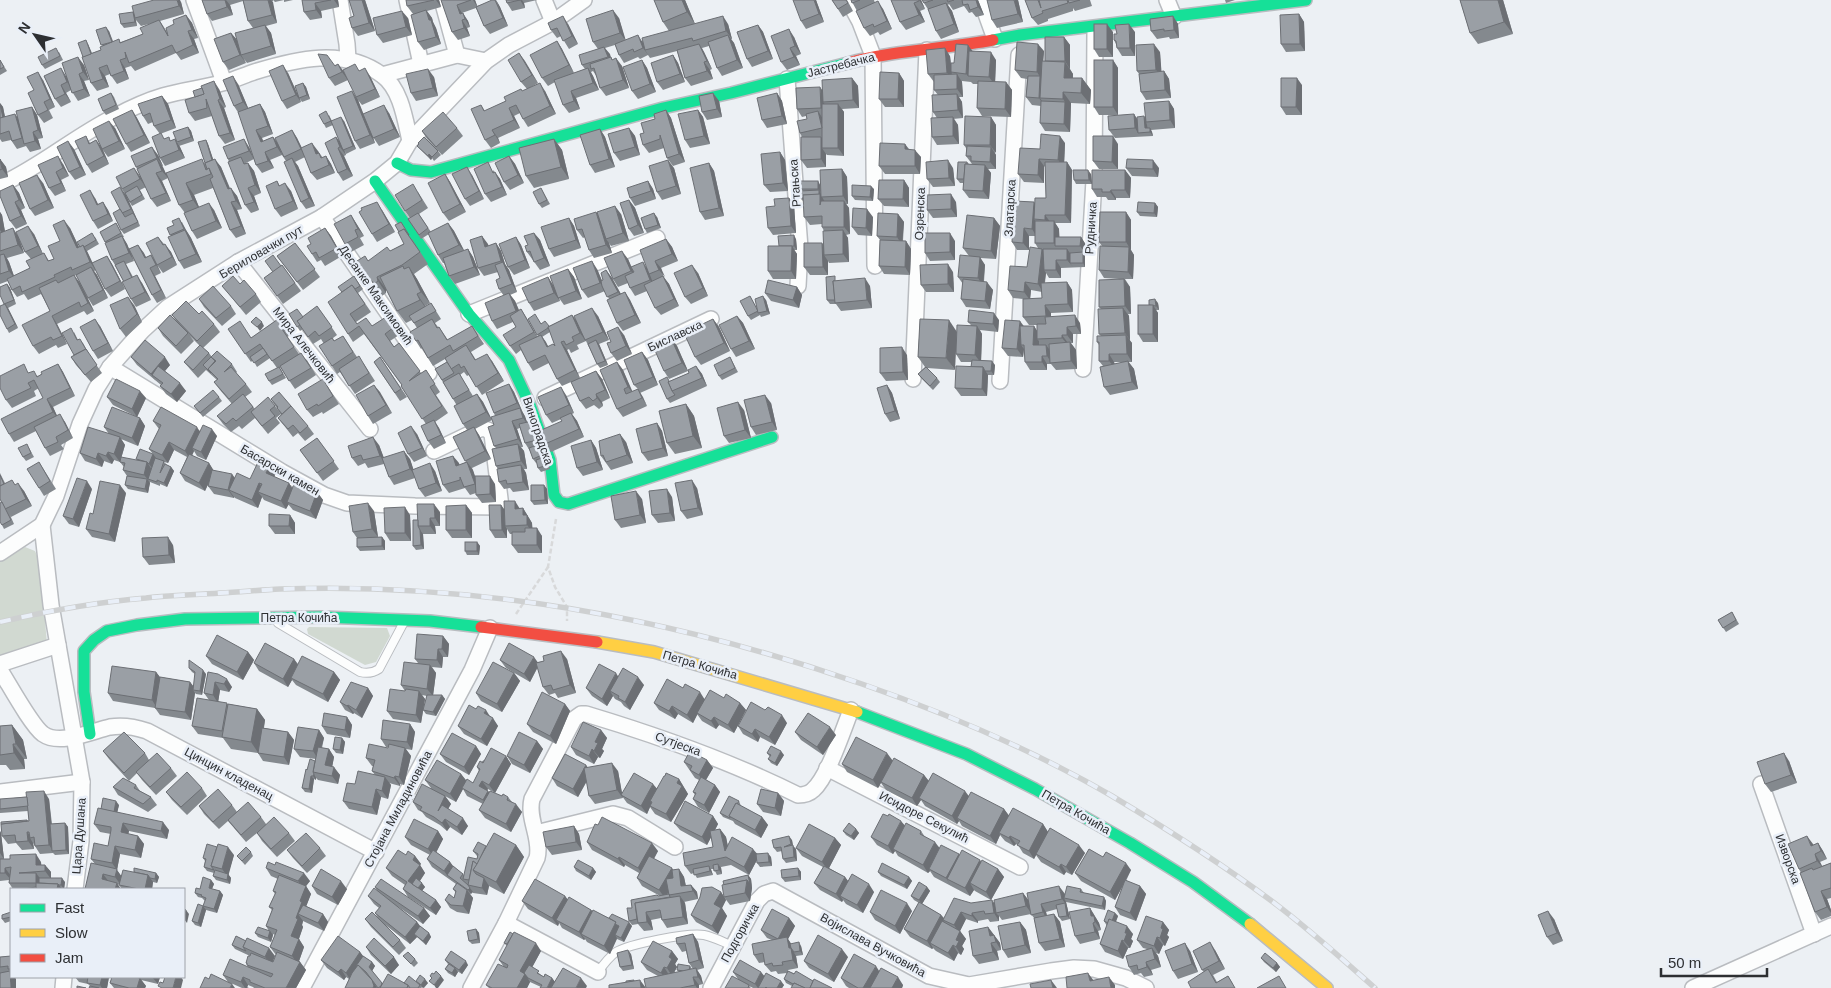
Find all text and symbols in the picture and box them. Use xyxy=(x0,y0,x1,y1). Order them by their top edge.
north arrow xyxy=(10,10,60,60)
text: N xyxy=(15,19,34,36)
street label: Јастребачка xyxy=(806,50,876,80)
street label: Ртањска xyxy=(786,158,804,207)
street label: Златарска xyxy=(1002,179,1019,237)
street label: Озренска xyxy=(912,187,928,241)
street label: Рудничка xyxy=(1082,201,1100,255)
street label: Бериловачки пут xyxy=(217,222,306,282)
street label: Десанке Максимовић xyxy=(336,242,416,348)
street label: Мира Алечковић xyxy=(270,304,338,386)
street label: Биславска xyxy=(645,317,705,355)
street label: Виноградска xyxy=(520,395,556,467)
street label: Басарски камен xyxy=(238,442,322,498)
street label: Петра Кочића xyxy=(261,611,338,625)
street label: Петра Кочића xyxy=(661,648,739,682)
street label: Сутјеска xyxy=(653,729,703,759)
street label: Цинцин кладенац xyxy=(182,745,276,803)
street label: Стојана Миладиновића xyxy=(361,748,435,870)
street label: Петра Кочића xyxy=(1039,787,1113,837)
street label: Исидоре Секулић xyxy=(877,788,971,846)
street label: Цара Душана xyxy=(69,797,89,875)
street label: Изворска xyxy=(1773,832,1804,886)
legend xyxy=(10,888,185,978)
text: Fast xyxy=(55,899,85,916)
street label: Подгоричка xyxy=(718,901,762,965)
street label: Војислава Вучковића xyxy=(818,910,929,980)
text: Slow xyxy=(55,924,88,941)
scale bar xyxy=(1661,946,1767,978)
text: Jam xyxy=(55,949,83,966)
text: 50 m xyxy=(1668,954,1701,971)

